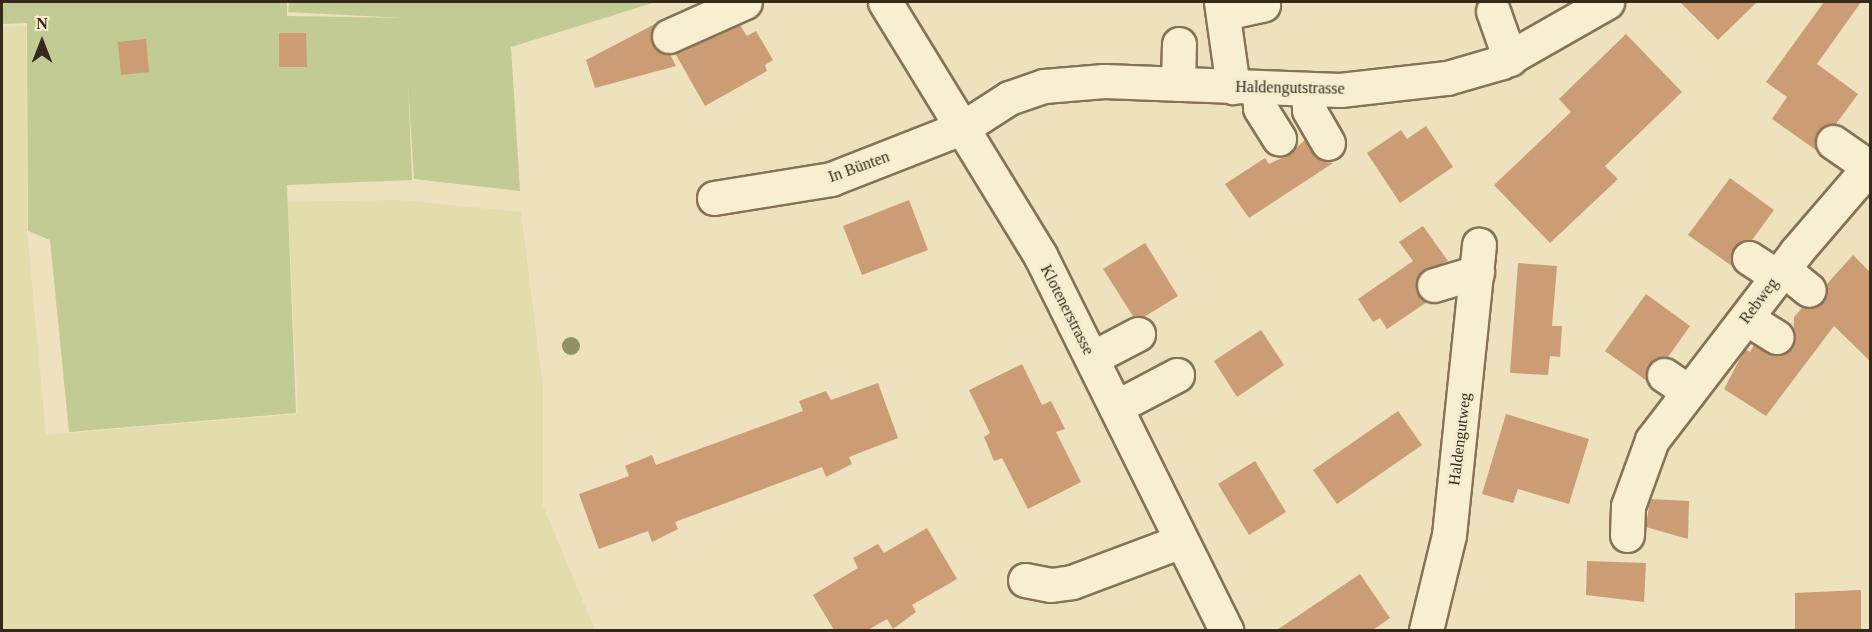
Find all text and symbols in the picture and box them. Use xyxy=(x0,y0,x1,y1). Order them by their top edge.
north arrow xyxy=(12,12,72,72)
text: N xyxy=(36,15,48,32)
street label: Haldengutstrasse xyxy=(1235,77,1345,99)
street label: In Bünten xyxy=(826,147,892,187)
street label: Klotenerstrasse xyxy=(1036,262,1098,358)
street label: Rebweg xyxy=(1736,274,1782,328)
street label: Haldengutweg xyxy=(1445,392,1475,486)

